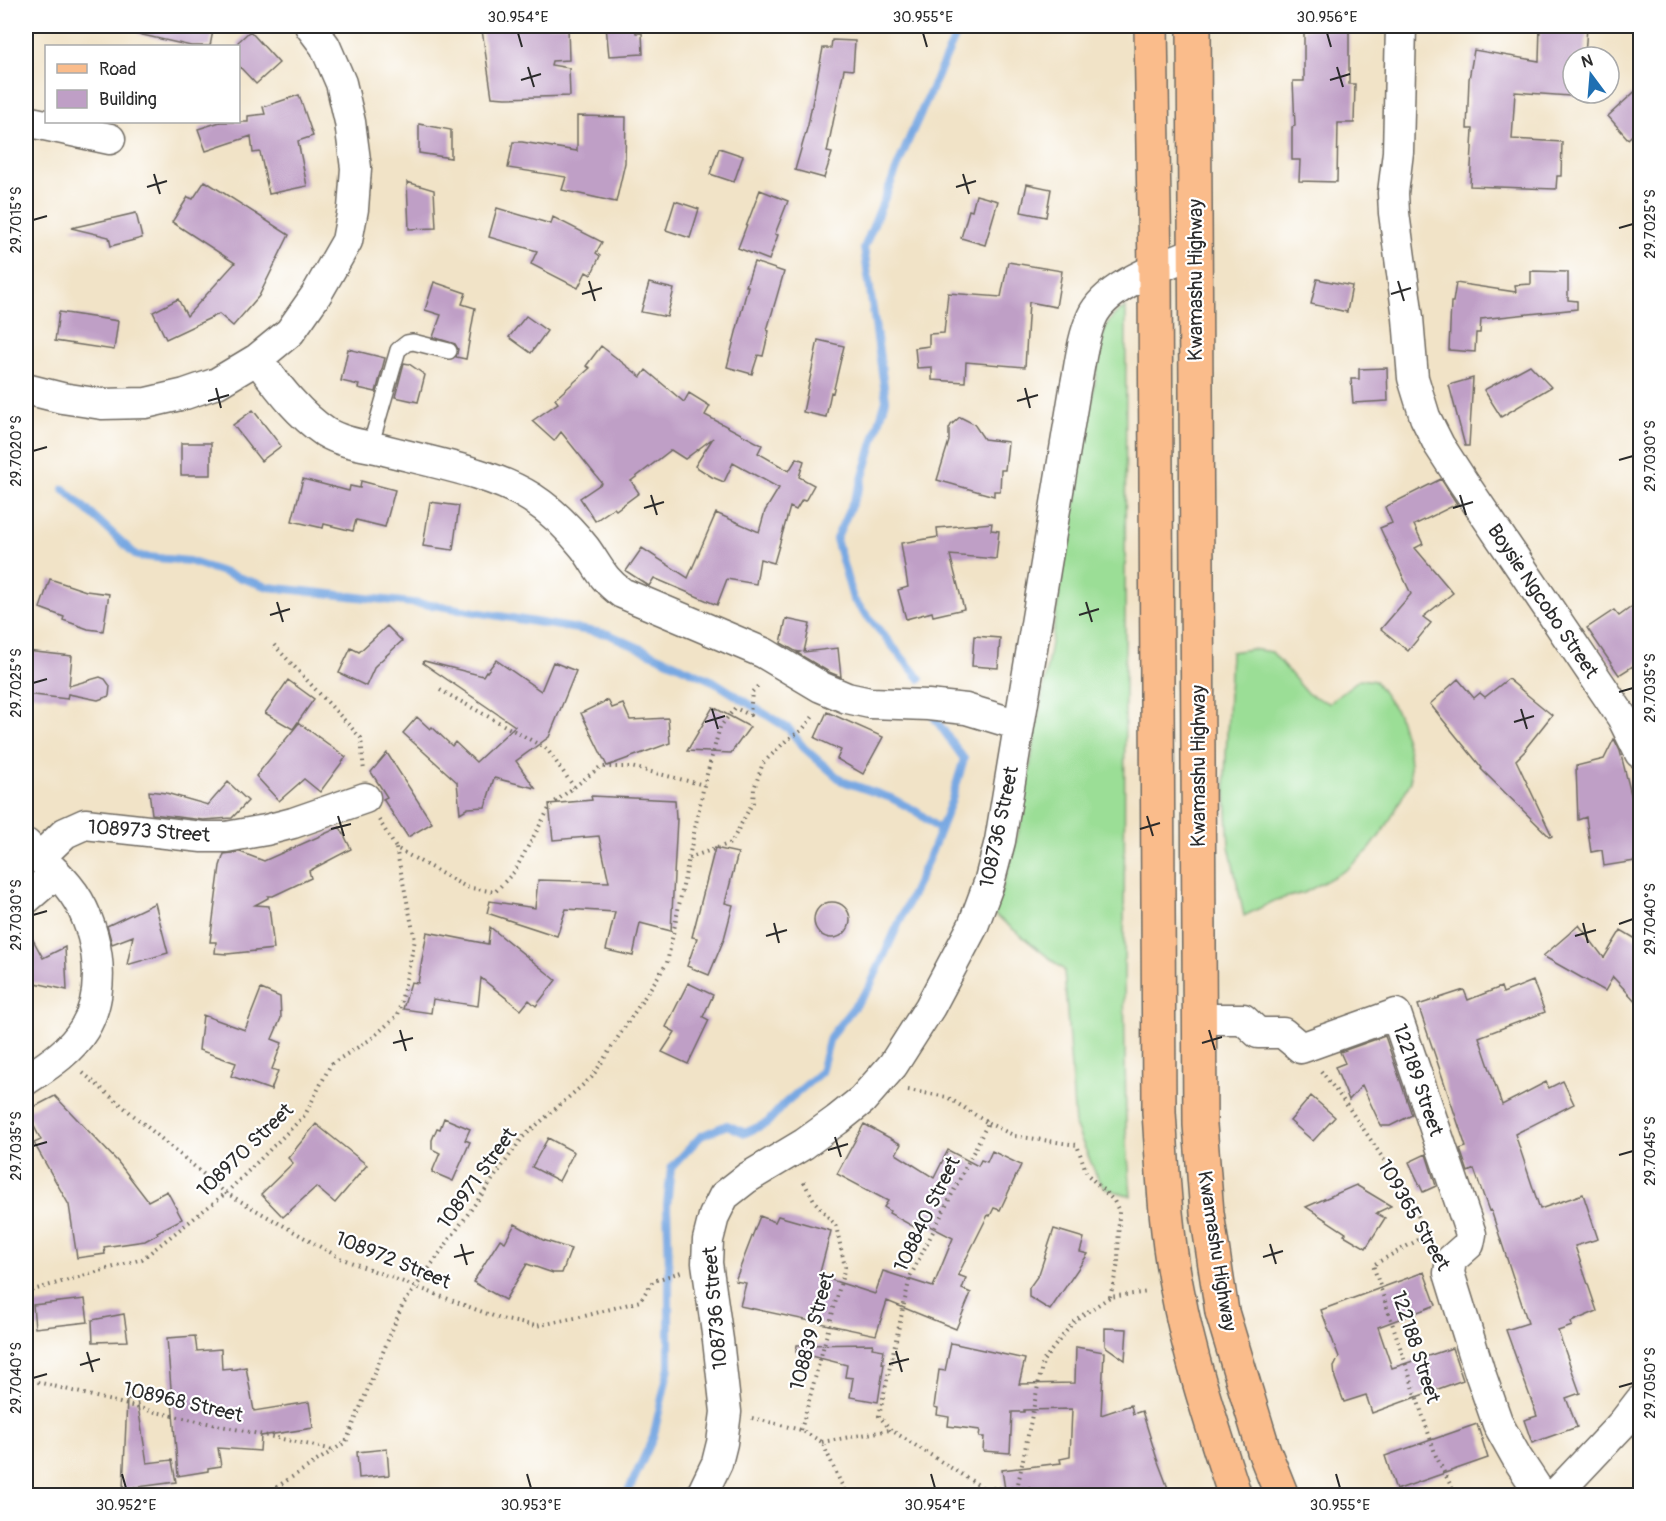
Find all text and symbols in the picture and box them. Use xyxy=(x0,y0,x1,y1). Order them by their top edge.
text: 30.954°E xyxy=(488,8,549,27)
text: 30.955°E xyxy=(893,8,953,27)
text: 30.956°E xyxy=(1297,8,1358,27)
legend xyxy=(45,45,240,123)
north arrow xyxy=(1561,45,1621,105)
text: N xyxy=(1579,50,1595,73)
text: Road xyxy=(99,58,136,81)
text: Building xyxy=(99,88,157,111)
text: 29.7015°S xyxy=(7,187,26,253)
text: 29.7025°S xyxy=(1641,189,1660,259)
street label: Kwamashu Highway xyxy=(1183,199,1208,361)
text: 29.7020°S xyxy=(7,415,26,487)
text: 29.7030°S xyxy=(1641,420,1660,492)
street label: Boysie Ngcobo Street xyxy=(1482,519,1604,684)
text: 29.7025°S xyxy=(7,648,26,718)
text: 29.7035°S xyxy=(1641,653,1660,723)
street label: Kwamashu Highway xyxy=(1186,685,1211,847)
street label: 108736 Street xyxy=(974,763,1024,890)
street label: 108973 Street xyxy=(87,814,212,848)
text: 29.7030°S xyxy=(7,879,26,951)
text: 29.7040°S xyxy=(1641,883,1660,955)
street label: 122189 Street xyxy=(1387,1021,1449,1140)
street label: 108970 Street xyxy=(191,1097,299,1202)
text: 29.7035°S xyxy=(7,1111,26,1181)
text: 29.7045°S xyxy=(1641,1116,1660,1186)
street label: 108971 Street xyxy=(432,1122,523,1233)
street label: 108840 Street xyxy=(888,1151,966,1276)
street label: 109365 Street xyxy=(1372,1155,1456,1276)
street label: Kwamashu Highway xyxy=(1192,1169,1242,1333)
street label: 108972 Street xyxy=(332,1226,455,1295)
street label: 108736 Street xyxy=(697,1244,733,1371)
street label: 108839 Street xyxy=(784,1268,840,1393)
street label: 122188 Street xyxy=(1386,1288,1446,1407)
text: 29.7040°S xyxy=(7,1342,26,1414)
text: 29.7050°S xyxy=(1641,1347,1660,1419)
street label: 108968 Street xyxy=(121,1376,246,1428)
text: 30.952°E xyxy=(96,1496,156,1515)
text: 30.953°E xyxy=(501,1496,561,1515)
text: 30.954°E xyxy=(905,1496,966,1515)
text: 30.955°E xyxy=(1310,1496,1370,1515)

